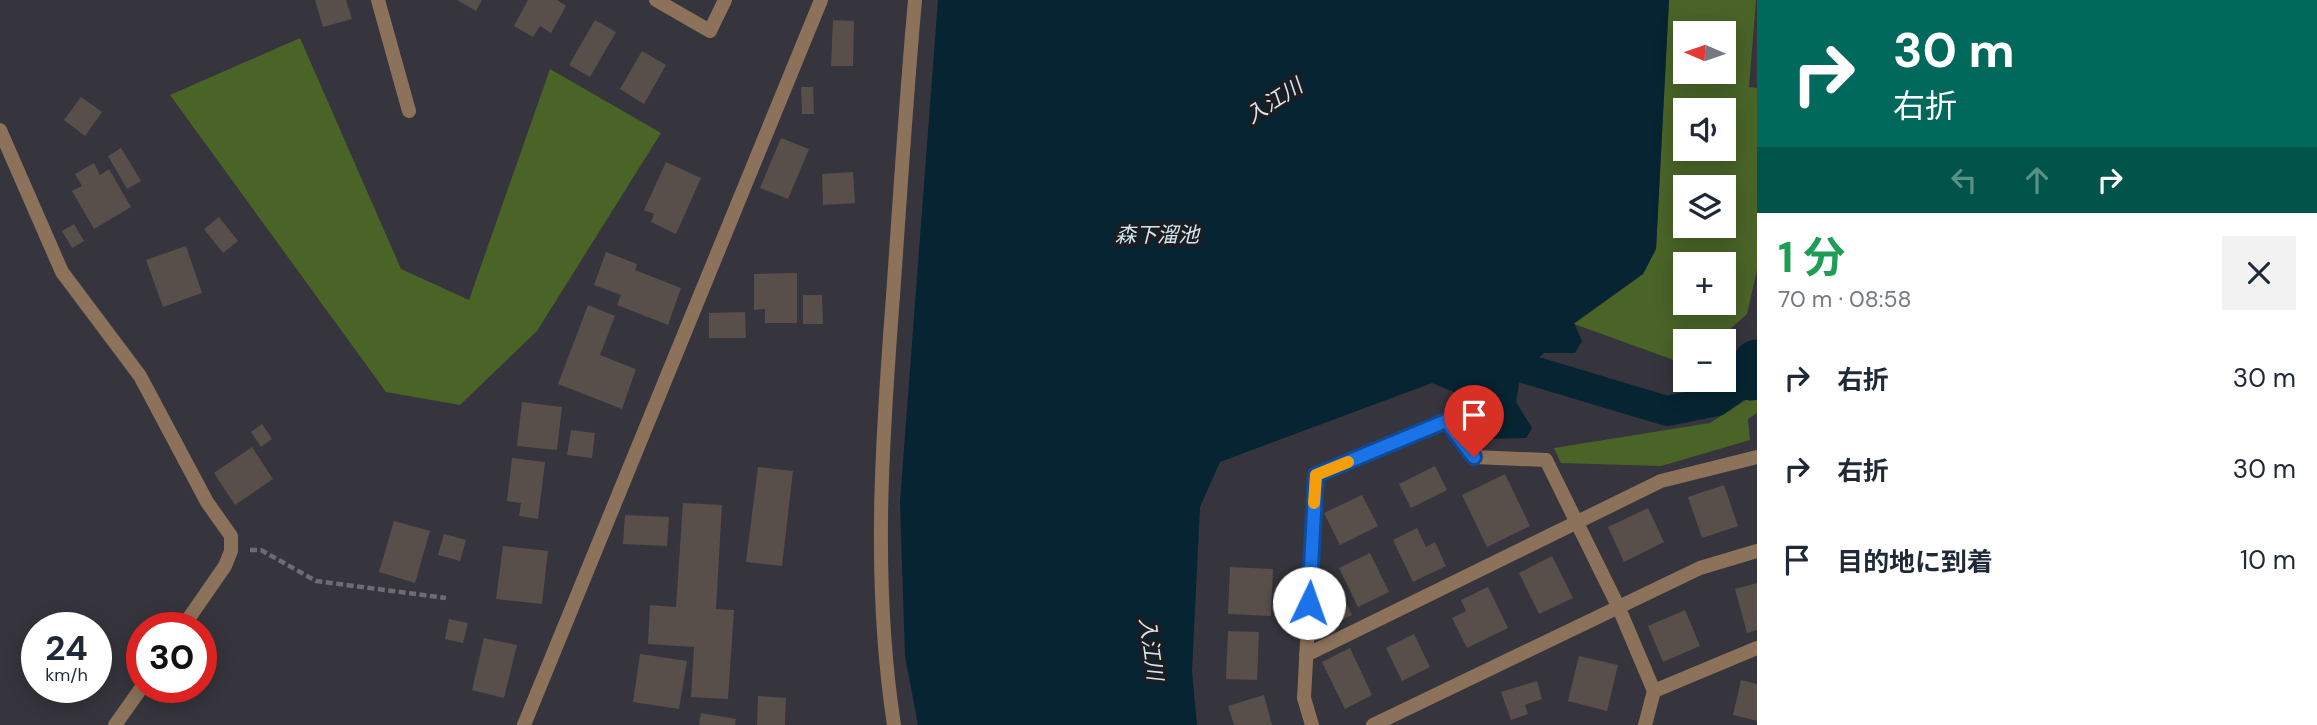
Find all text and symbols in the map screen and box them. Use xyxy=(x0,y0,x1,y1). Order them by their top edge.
text: 30 m xyxy=(1893,18,2015,82)
north arrow xyxy=(1673,21,1736,84)
map controls xyxy=(1673,21,1736,392)
icon: right xyxy=(1778,28,1869,119)
water label: 入江川 xyxy=(1240,71,1310,130)
text: 右折 xyxy=(1893,85,1957,127)
button: sound xyxy=(1673,98,1736,161)
icon: left xyxy=(1945,161,1983,199)
icon: ahead xyxy=(2018,161,2056,199)
icon: right xyxy=(2091,161,2129,199)
button: layers xyxy=(1673,175,1736,238)
water label: 森下溜池 xyxy=(1115,221,1201,249)
text: 1 分 xyxy=(1778,230,1845,285)
button: close xyxy=(2222,236,2296,310)
button: + xyxy=(1673,252,1736,315)
text: 70 m · 08:58 xyxy=(1778,284,1911,314)
button: − xyxy=(1673,329,1736,392)
icon: right xyxy=(1778,359,1816,397)
text: 30 m xyxy=(2233,361,2296,395)
text: 右折 xyxy=(1837,363,1889,397)
pin xyxy=(1444,385,1504,457)
icon: arrive xyxy=(1455,396,1493,434)
icon: right xyxy=(1778,450,1816,488)
text: 30 m xyxy=(2233,452,2296,486)
text: 右折 xyxy=(1837,454,1889,488)
icon: arrive xyxy=(1778,541,1816,579)
text: 10 m xyxy=(2240,543,2296,577)
text: 目的地に到着 xyxy=(1837,545,1993,579)
position arrow xyxy=(1272,566,1346,640)
speed limit sign: 30 xyxy=(126,612,217,703)
water label: 入江川 xyxy=(1133,616,1170,684)
text: 24 xyxy=(45,625,88,671)
text: km/h xyxy=(45,663,88,687)

